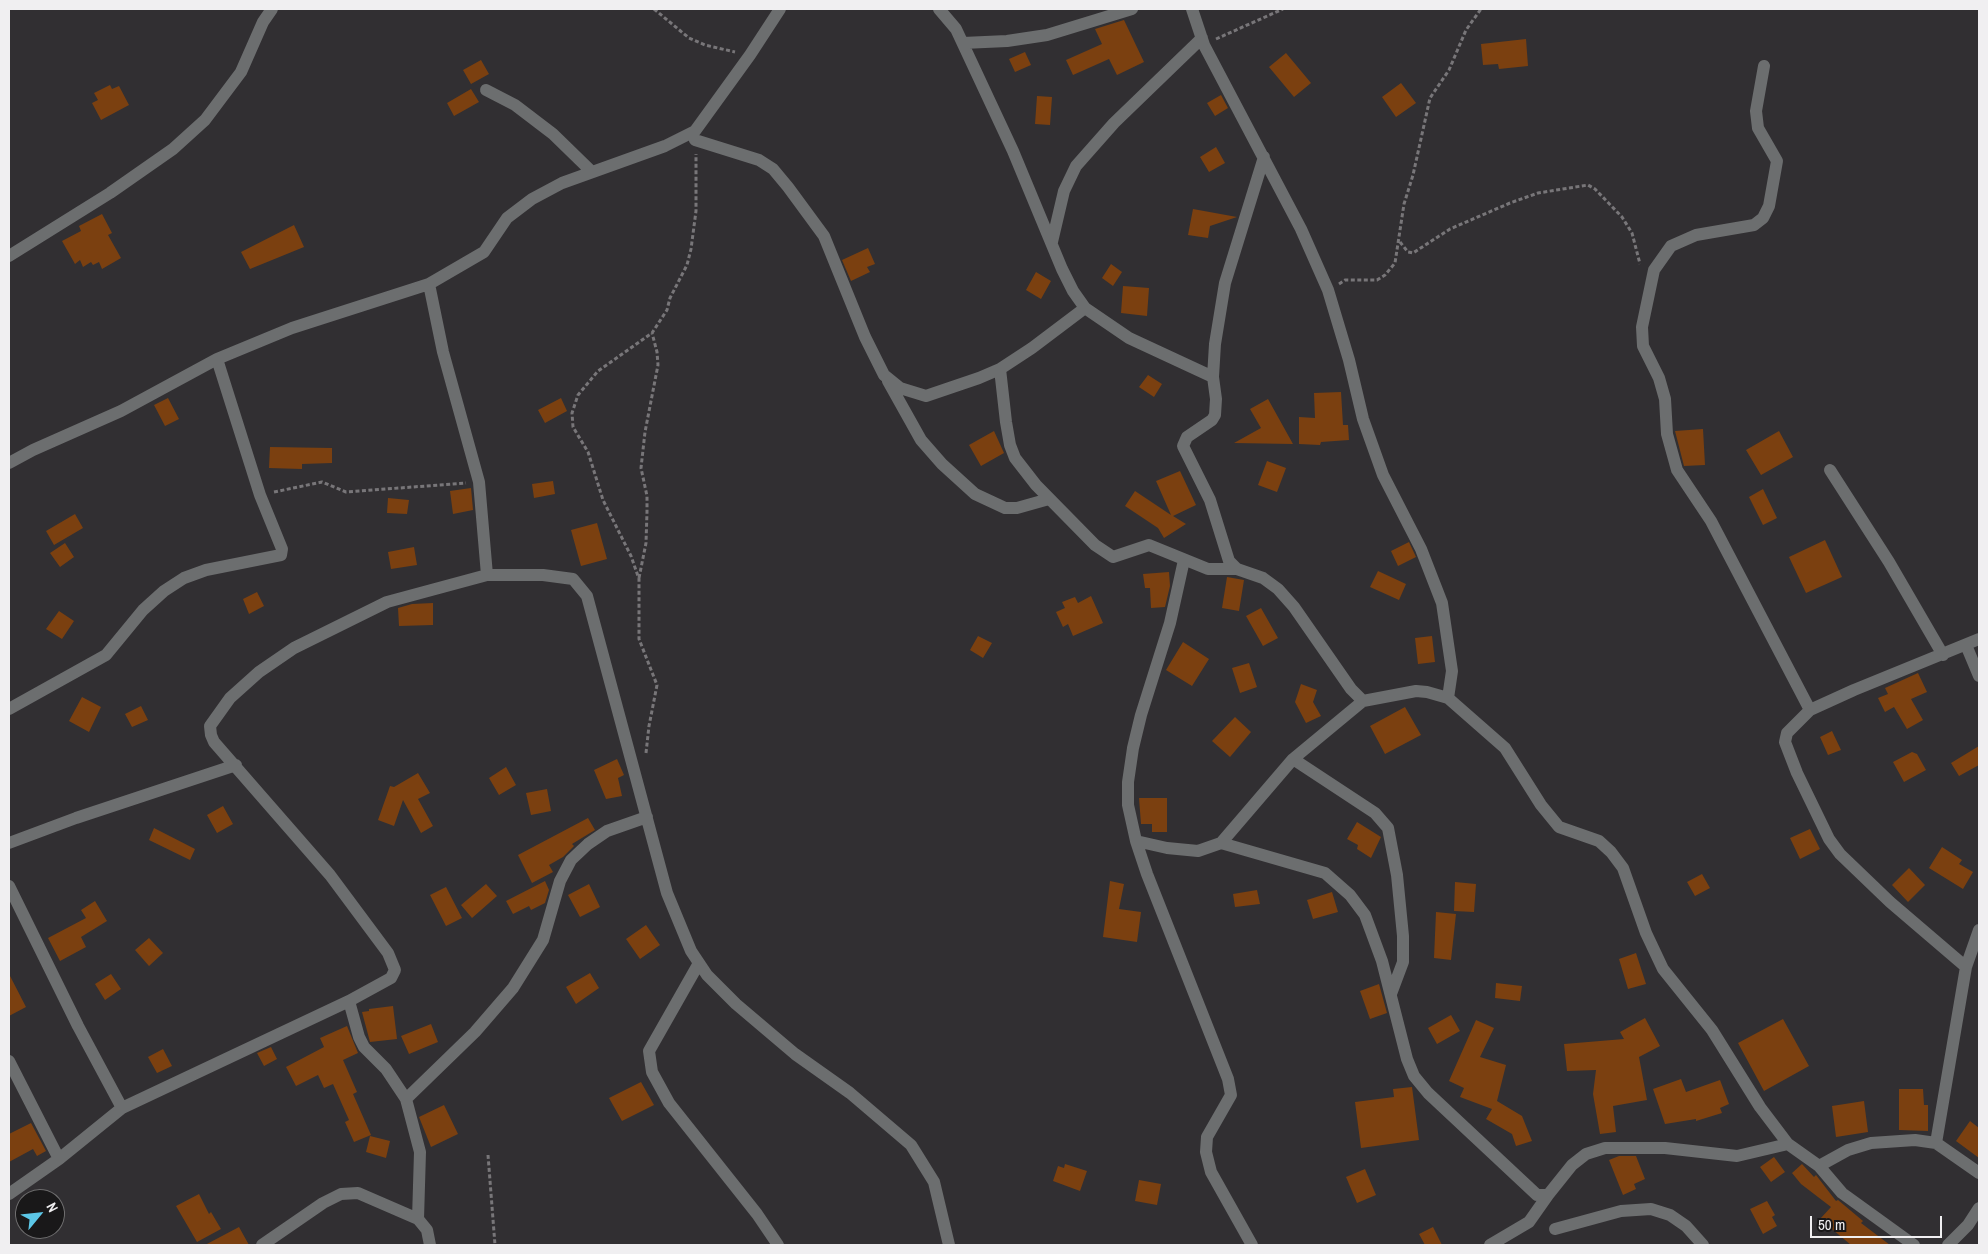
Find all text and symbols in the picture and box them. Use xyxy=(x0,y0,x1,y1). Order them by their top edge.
north arrow xyxy=(15,1189,65,1239)
text: N xyxy=(42,1200,62,1215)
scale bar xyxy=(1813,1206,1946,1238)
text: 50 m xyxy=(1818,1214,1845,1235)

